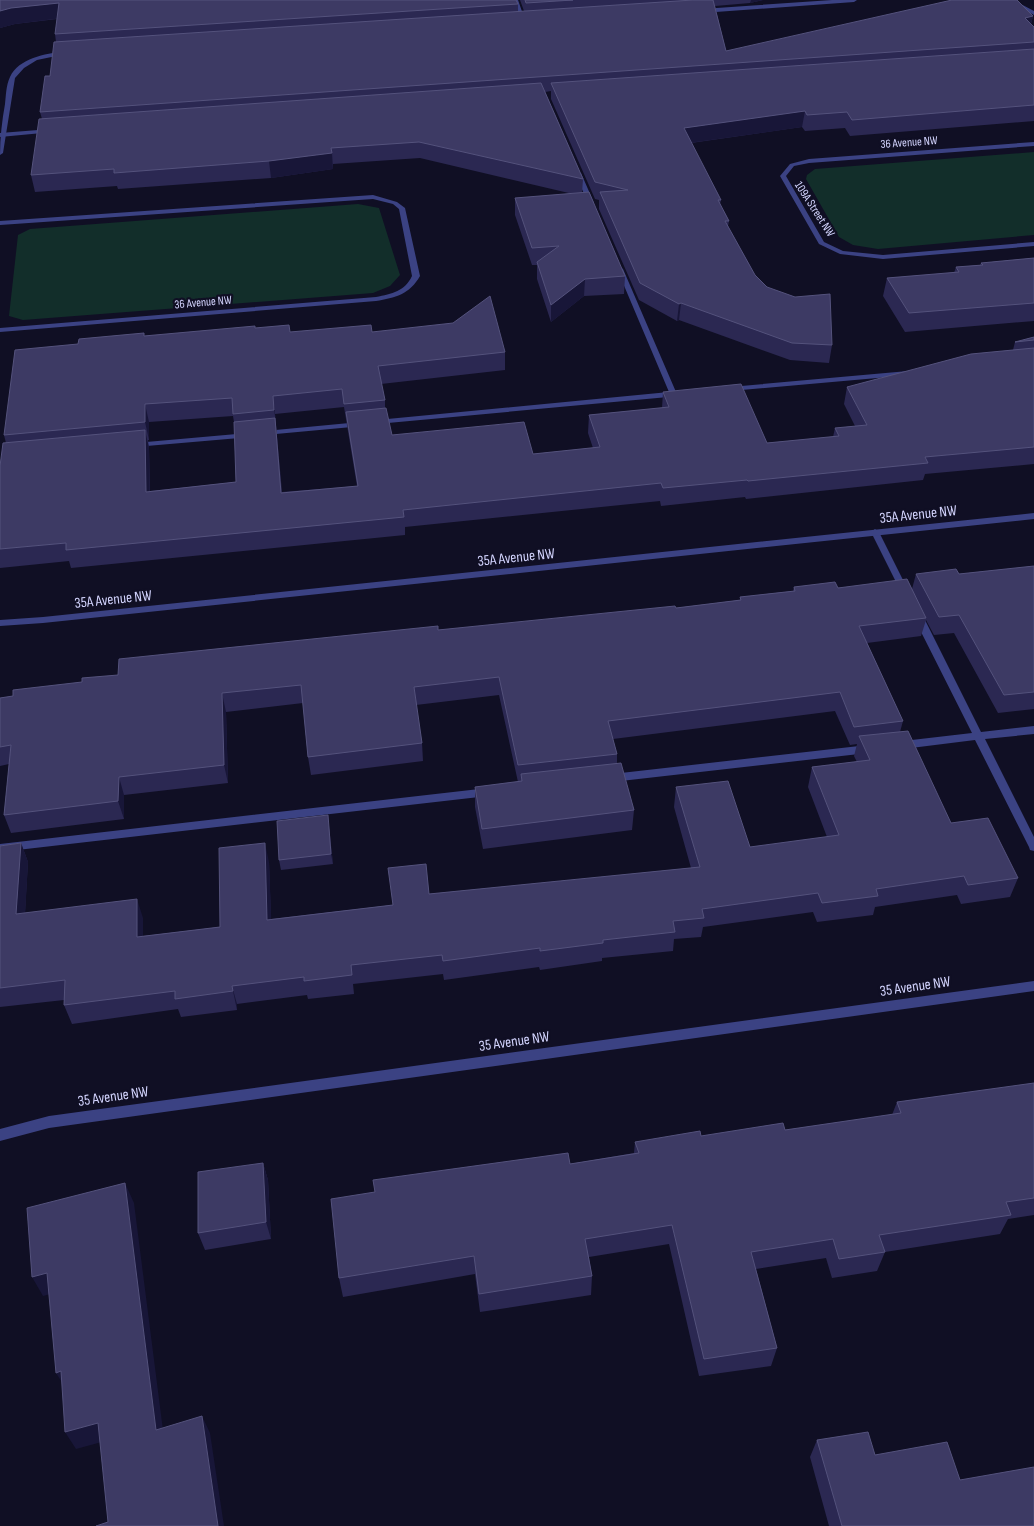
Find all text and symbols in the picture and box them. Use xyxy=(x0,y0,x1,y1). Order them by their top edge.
street label: 36 Avenue NW xyxy=(880,133,938,152)
street label: 109A Street NW xyxy=(791,179,838,240)
street label: 36 Avenue NW xyxy=(174,293,232,312)
street label: 35A Avenue NW xyxy=(878,501,958,528)
street label: 35A Avenue NW xyxy=(476,544,556,571)
street label: 35A Avenue NW xyxy=(73,586,153,613)
street label: 35 Avenue NW xyxy=(879,972,952,1001)
street label: 35 Avenue NW xyxy=(478,1027,551,1056)
street label: 35 Avenue NW xyxy=(77,1082,150,1111)

